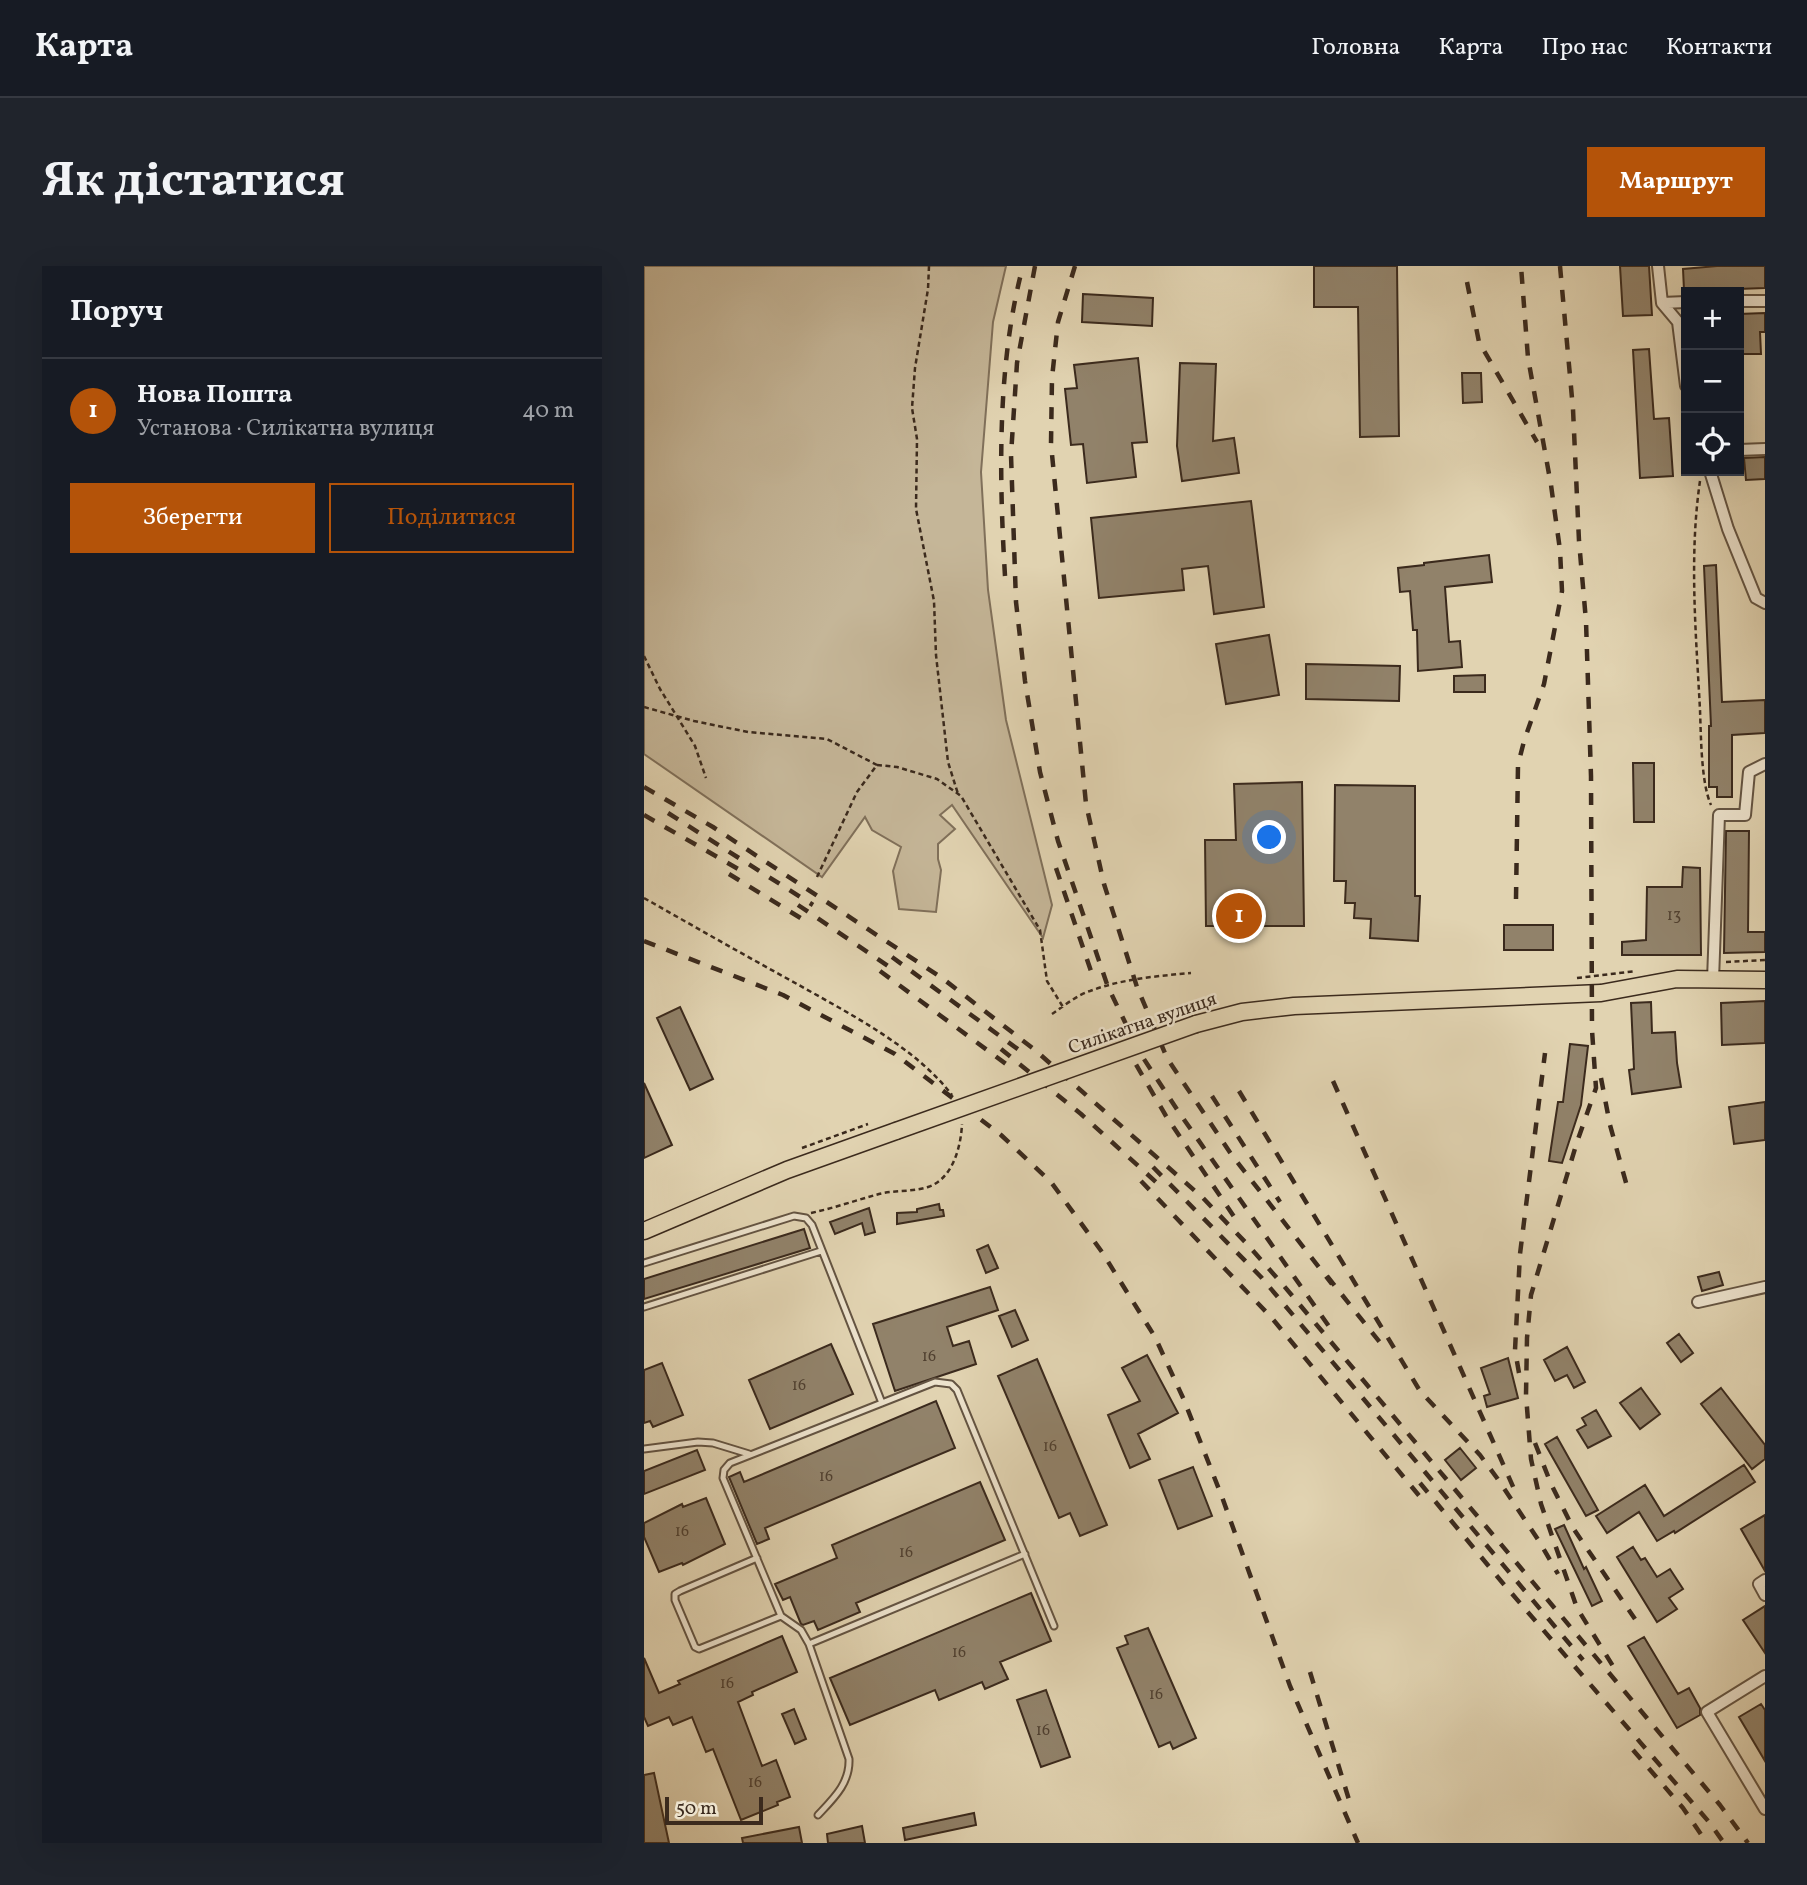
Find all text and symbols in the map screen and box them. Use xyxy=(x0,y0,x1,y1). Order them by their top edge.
text: Карта xyxy=(35,25,133,71)
text: Головна xyxy=(1311,31,1400,65)
text: Карта xyxy=(1438,31,1504,65)
text: Про нас xyxy=(1542,31,1628,65)
text: Контакти xyxy=(1666,31,1772,65)
button: Маршрут xyxy=(1587,147,1765,217)
text: Як дістатися xyxy=(42,148,345,217)
map controls xyxy=(1681,287,1744,476)
button: + xyxy=(1681,287,1744,350)
text: Поруч xyxy=(70,291,163,333)
button: − xyxy=(1681,350,1744,413)
text: Нова Пошта xyxy=(137,377,293,413)
text: 1 xyxy=(88,395,98,427)
text: 40 m xyxy=(522,395,574,427)
text: Установа · Силікатна вулиця xyxy=(137,413,434,445)
button: locate xyxy=(1681,413,1744,476)
button: Зберегти xyxy=(70,483,315,553)
button: Поділитися xyxy=(329,483,574,553)
your location xyxy=(1252,820,1286,854)
pin: 1 xyxy=(1216,890,1262,942)
house number: 13 xyxy=(1667,905,1681,927)
street label: Силікатна вулиця xyxy=(1065,986,1220,1061)
house number: 16 xyxy=(922,1346,936,1368)
house number: 16 xyxy=(792,1375,806,1397)
house number: 16 xyxy=(1043,1436,1057,1458)
house number: 16 xyxy=(819,1466,833,1488)
house number: 16 xyxy=(675,1521,689,1543)
house number: 16 xyxy=(899,1542,913,1564)
house number: 16 xyxy=(952,1642,966,1664)
house number: 16 xyxy=(720,1673,734,1695)
house number: 16 xyxy=(1149,1684,1163,1706)
house number: 16 xyxy=(1036,1720,1050,1742)
house number: 16 xyxy=(748,1772,762,1794)
scale bar xyxy=(665,1794,763,1826)
text: 50 m xyxy=(676,1796,717,1822)

